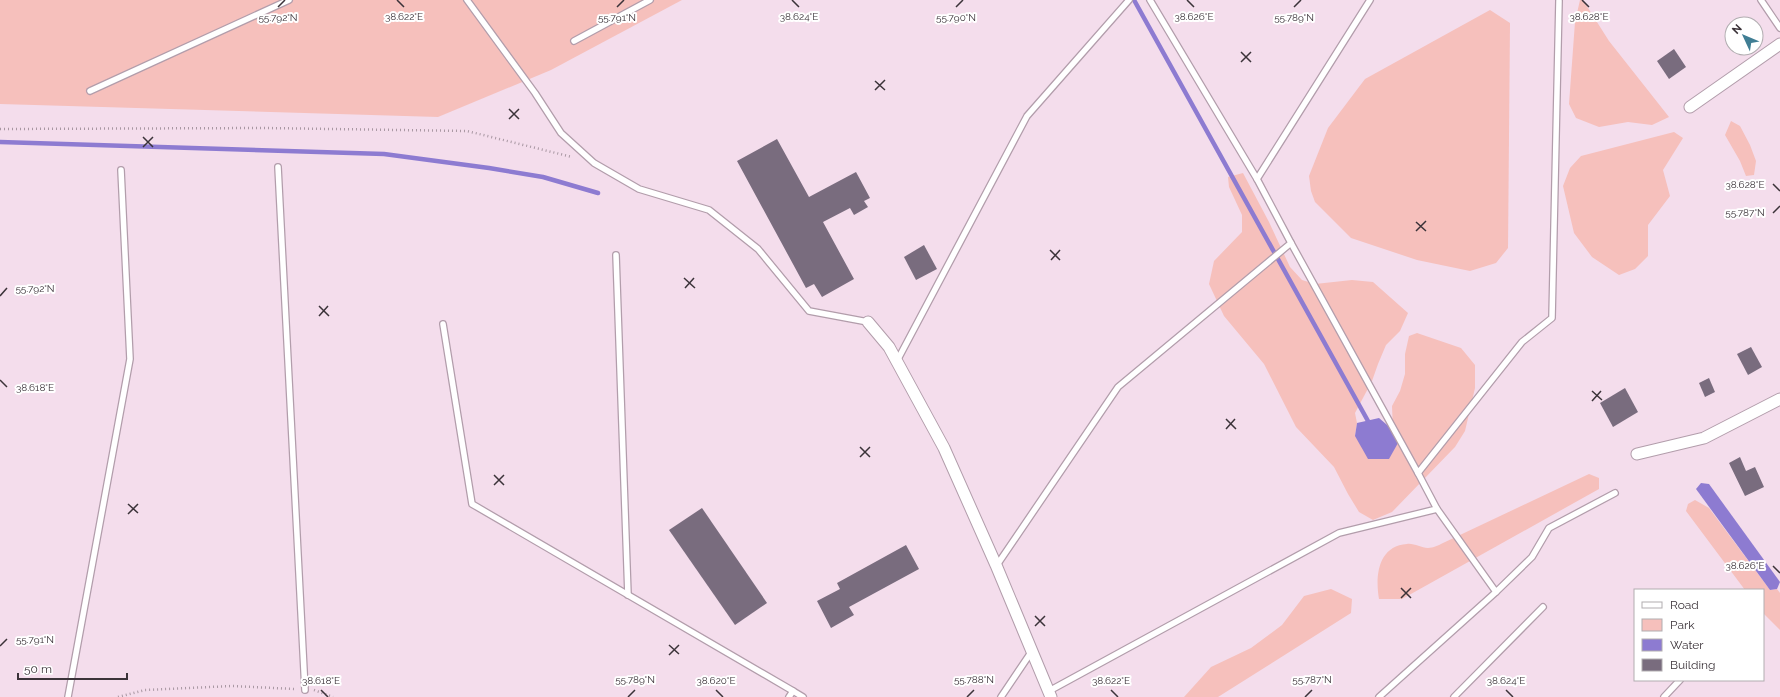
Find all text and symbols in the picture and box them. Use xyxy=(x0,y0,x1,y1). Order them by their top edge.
text: 38.622°E xyxy=(385,11,423,22)
text: 38.624°E xyxy=(780,11,818,22)
text: 38.626°E xyxy=(1174,11,1214,22)
text: 38.628°E xyxy=(1569,11,1609,22)
text: 55.792°N xyxy=(258,12,298,23)
text: 55.791°N xyxy=(598,12,636,23)
text: 55.790°N xyxy=(936,12,976,23)
text: 55.789°N xyxy=(1274,12,1314,23)
north arrow xyxy=(1724,16,1764,56)
text: N xyxy=(1730,22,1745,37)
text: 38.628°E xyxy=(1725,179,1765,190)
text: 55.787°N xyxy=(1725,207,1765,218)
text: 55.792°N xyxy=(15,283,55,294)
text: 38.618°E xyxy=(16,382,54,393)
text: 38.626°E xyxy=(1725,560,1765,571)
legend xyxy=(1634,589,1764,681)
text: Road xyxy=(1670,598,1699,612)
text: Park xyxy=(1670,618,1695,632)
text: 55.791°N xyxy=(16,634,54,645)
text: Water xyxy=(1670,638,1704,652)
scale bar xyxy=(18,655,127,681)
text: Building xyxy=(1670,658,1716,672)
text: 50 m xyxy=(24,662,52,676)
text: 55.789°N xyxy=(615,674,655,685)
text: 55.788°N xyxy=(954,674,994,685)
text: 55.787°N xyxy=(1292,674,1332,685)
text: 38.618°E xyxy=(302,675,340,686)
text: 38.620°E xyxy=(696,675,736,686)
text: 38.622°E xyxy=(1092,675,1130,686)
text: 38.624°E xyxy=(1487,675,1525,686)

